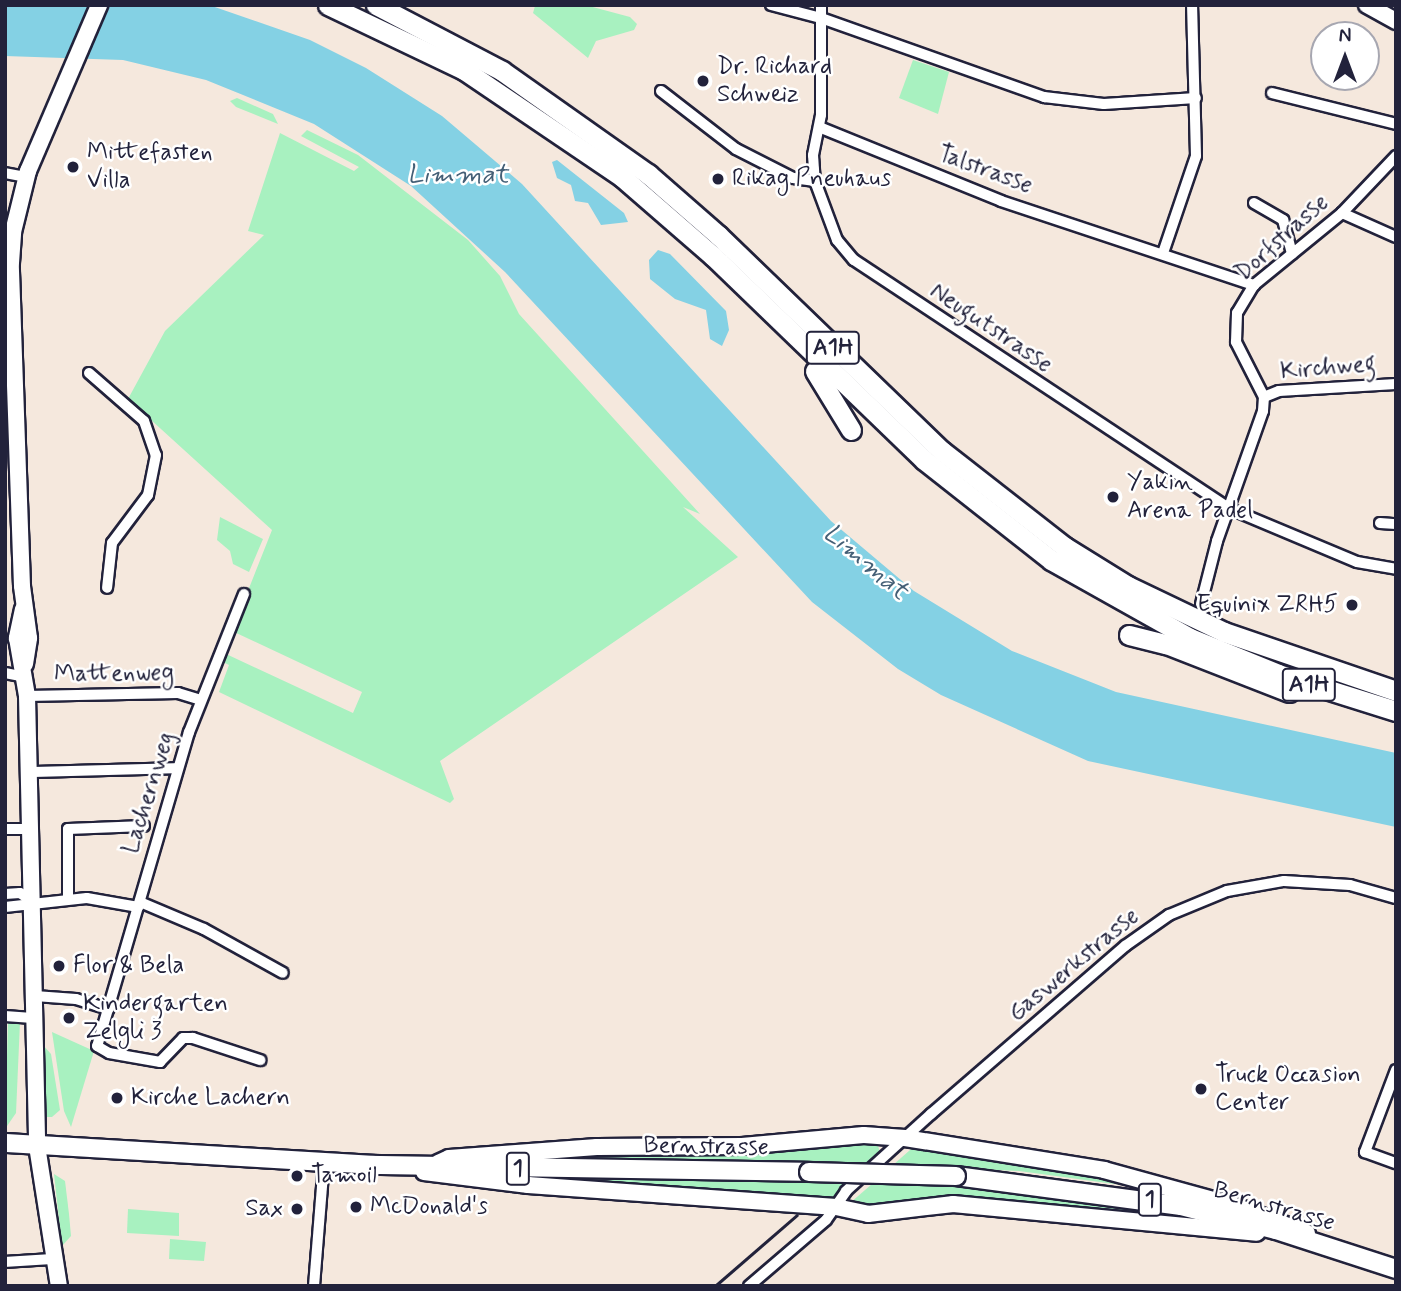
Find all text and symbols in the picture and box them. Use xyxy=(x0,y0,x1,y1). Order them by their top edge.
north arrow xyxy=(1310,21,1380,91)
text: N xyxy=(1339,24,1351,49)
place label: Dr. Richard Schweiz xyxy=(717,53,832,109)
marker: Dr. Richard Schweiz xyxy=(695,73,711,89)
place label: Mittefasten Villa xyxy=(87,139,212,195)
street label: Talstrasse xyxy=(934,140,1036,200)
marker: Mittefasten Villa xyxy=(65,159,81,175)
water label: Limmat xyxy=(407,160,509,192)
place label: Rikag Pneuhaus xyxy=(732,165,891,193)
marker: Rikag Pneuhaus xyxy=(710,171,726,187)
street label: Dorfstrasse xyxy=(1229,188,1335,288)
street label: Neugutstrasse xyxy=(924,277,1058,379)
road number: A1H xyxy=(805,328,861,368)
street label: Kirchweg xyxy=(1279,349,1377,387)
place label: Yakin Arena Padel xyxy=(1127,469,1251,525)
marker: Yakin Arena Padel xyxy=(1105,489,1121,505)
water label: Limmat xyxy=(816,518,914,608)
place label: Equinix ZRH5 xyxy=(1197,591,1338,619)
marker: Equinix ZRH5 xyxy=(1344,597,1360,613)
street label: Mattenweg xyxy=(54,659,174,689)
road number: A1H xyxy=(1281,666,1337,705)
street label: Lachernweg xyxy=(117,729,181,857)
street label: Gaswerkstrasse xyxy=(1003,902,1145,1028)
place label: Flor & Bela xyxy=(73,952,184,980)
marker: Flor & Bela xyxy=(51,958,67,974)
place label: Kindergarten Zelgli 3 xyxy=(83,990,228,1046)
marker: Kindergarten Zelgli 3 xyxy=(61,1010,77,1026)
place label: Truck Occasion Center xyxy=(1215,1061,1361,1117)
marker: Truck Occasion Center xyxy=(1193,1081,1209,1097)
place label: Kirche Lachern xyxy=(131,1084,291,1112)
marker: Kirche Lachern xyxy=(109,1090,125,1106)
street label: Bernstrasse xyxy=(643,1132,769,1162)
road number: 1 xyxy=(506,1150,530,1188)
place label: Tamoil xyxy=(311,1162,377,1190)
marker: Tamoil xyxy=(289,1168,305,1184)
street label: Bernstrasse xyxy=(1210,1176,1338,1238)
road number: 1 xyxy=(1138,1180,1162,1219)
place label: McDonald's xyxy=(370,1193,488,1221)
place label: Sax xyxy=(245,1195,283,1223)
marker: McDonald's xyxy=(348,1199,364,1215)
marker: Sax xyxy=(289,1201,305,1217)

